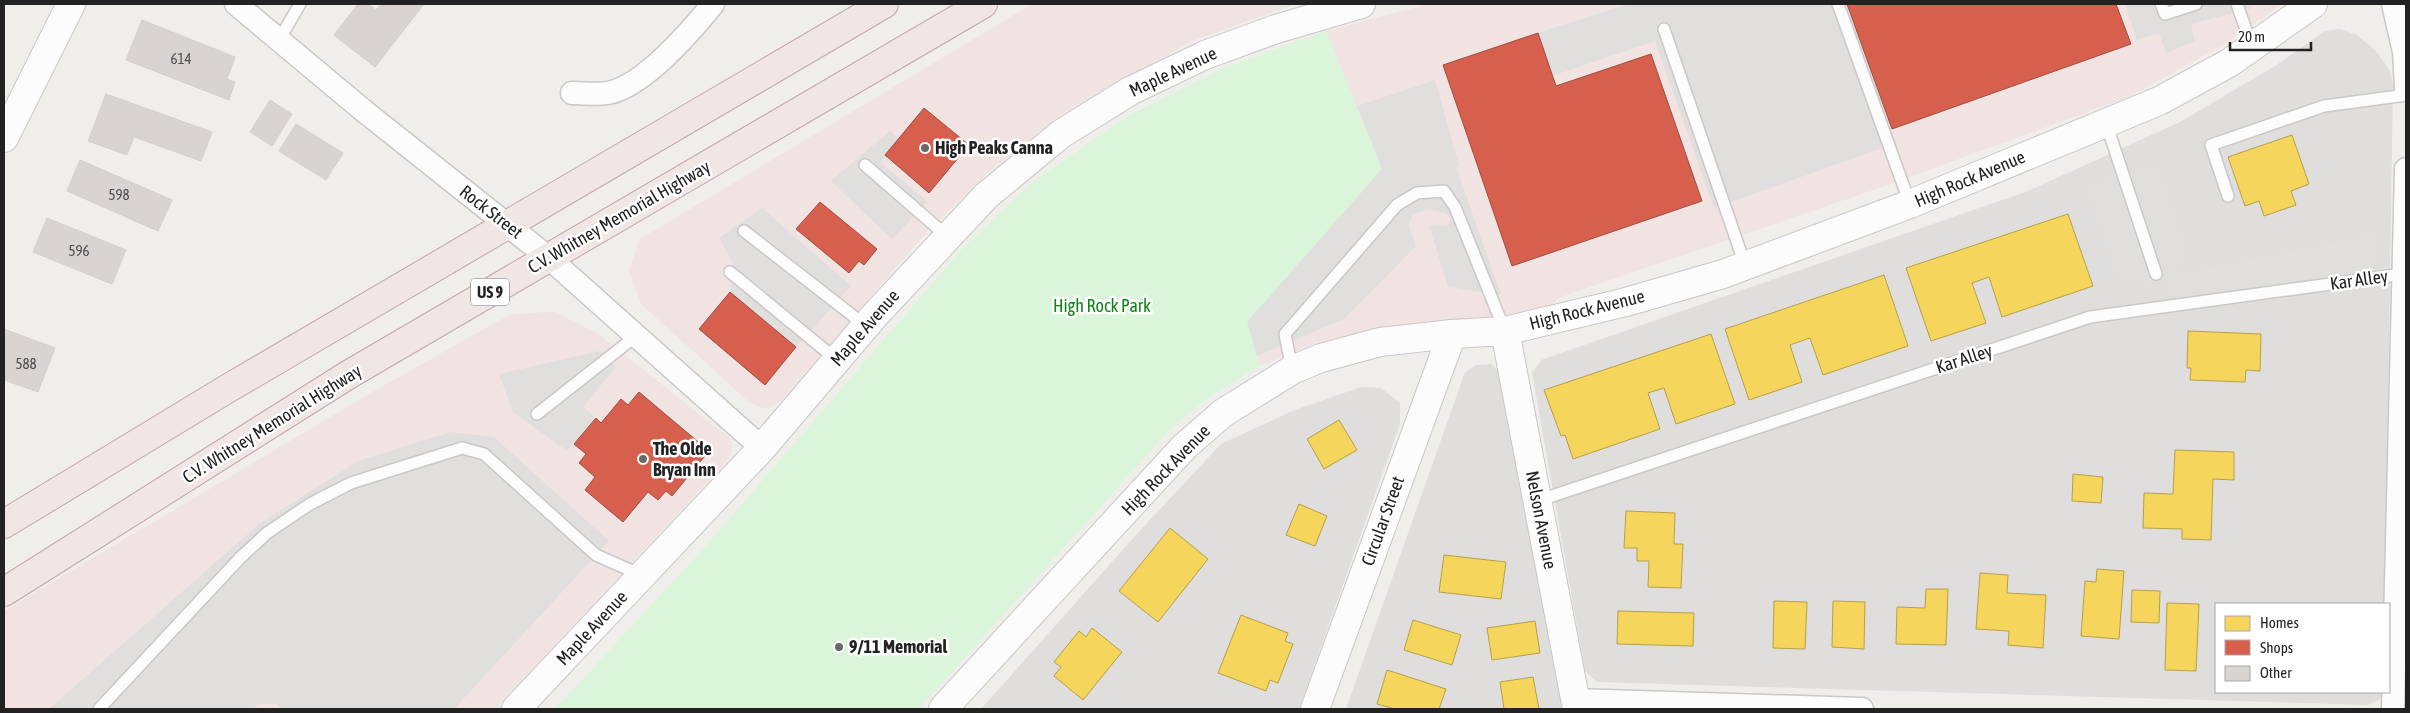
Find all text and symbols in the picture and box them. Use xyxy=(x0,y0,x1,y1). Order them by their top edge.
scale bar xyxy=(2230,20,2311,52)
text: 20 m xyxy=(2238,28,2265,45)
street label: Maple Avenue xyxy=(1126,42,1220,101)
house number: 614 xyxy=(170,50,192,67)
place label: High Peaks Canna xyxy=(935,137,1053,158)
marker: High Peaks Canna xyxy=(919,142,931,154)
street label: High Rock Avenue xyxy=(1911,146,2028,211)
street label: C.V. Whitney Memorial Highway xyxy=(524,156,714,277)
street label: Rock Street xyxy=(456,181,527,243)
house number: 598 xyxy=(108,186,130,203)
house number: 596 xyxy=(68,242,90,259)
street label: Kar Alley xyxy=(2329,265,2389,294)
road number: US 9 xyxy=(471,278,509,306)
street label: Maple Avenue xyxy=(826,285,903,370)
street label: High Rock Avenue xyxy=(1527,285,1647,334)
park label: High Rock Park xyxy=(1053,295,1151,316)
street label: Kar Alley xyxy=(1933,340,1995,378)
house number: 588 xyxy=(15,355,37,372)
street label: C.V. Whitney Memorial Highway xyxy=(178,360,365,487)
street label: High Rock Avenue xyxy=(1117,420,1214,519)
place label: The Olde Bryan Inn xyxy=(653,438,716,480)
marker: The Olde Bryan Inn xyxy=(637,453,649,465)
street label: Nelson Avenue xyxy=(1522,469,1561,571)
street label: Circular Street xyxy=(1357,473,1408,568)
street label: Maple Avenue xyxy=(552,586,631,669)
legend xyxy=(2215,603,2390,693)
text: Homes xyxy=(2260,614,2299,631)
place label: 9/11 Memorial xyxy=(849,636,947,657)
text: Shops xyxy=(2260,639,2293,656)
marker: 9/11 Memorial xyxy=(833,641,845,653)
text: Other xyxy=(2260,664,2292,681)

